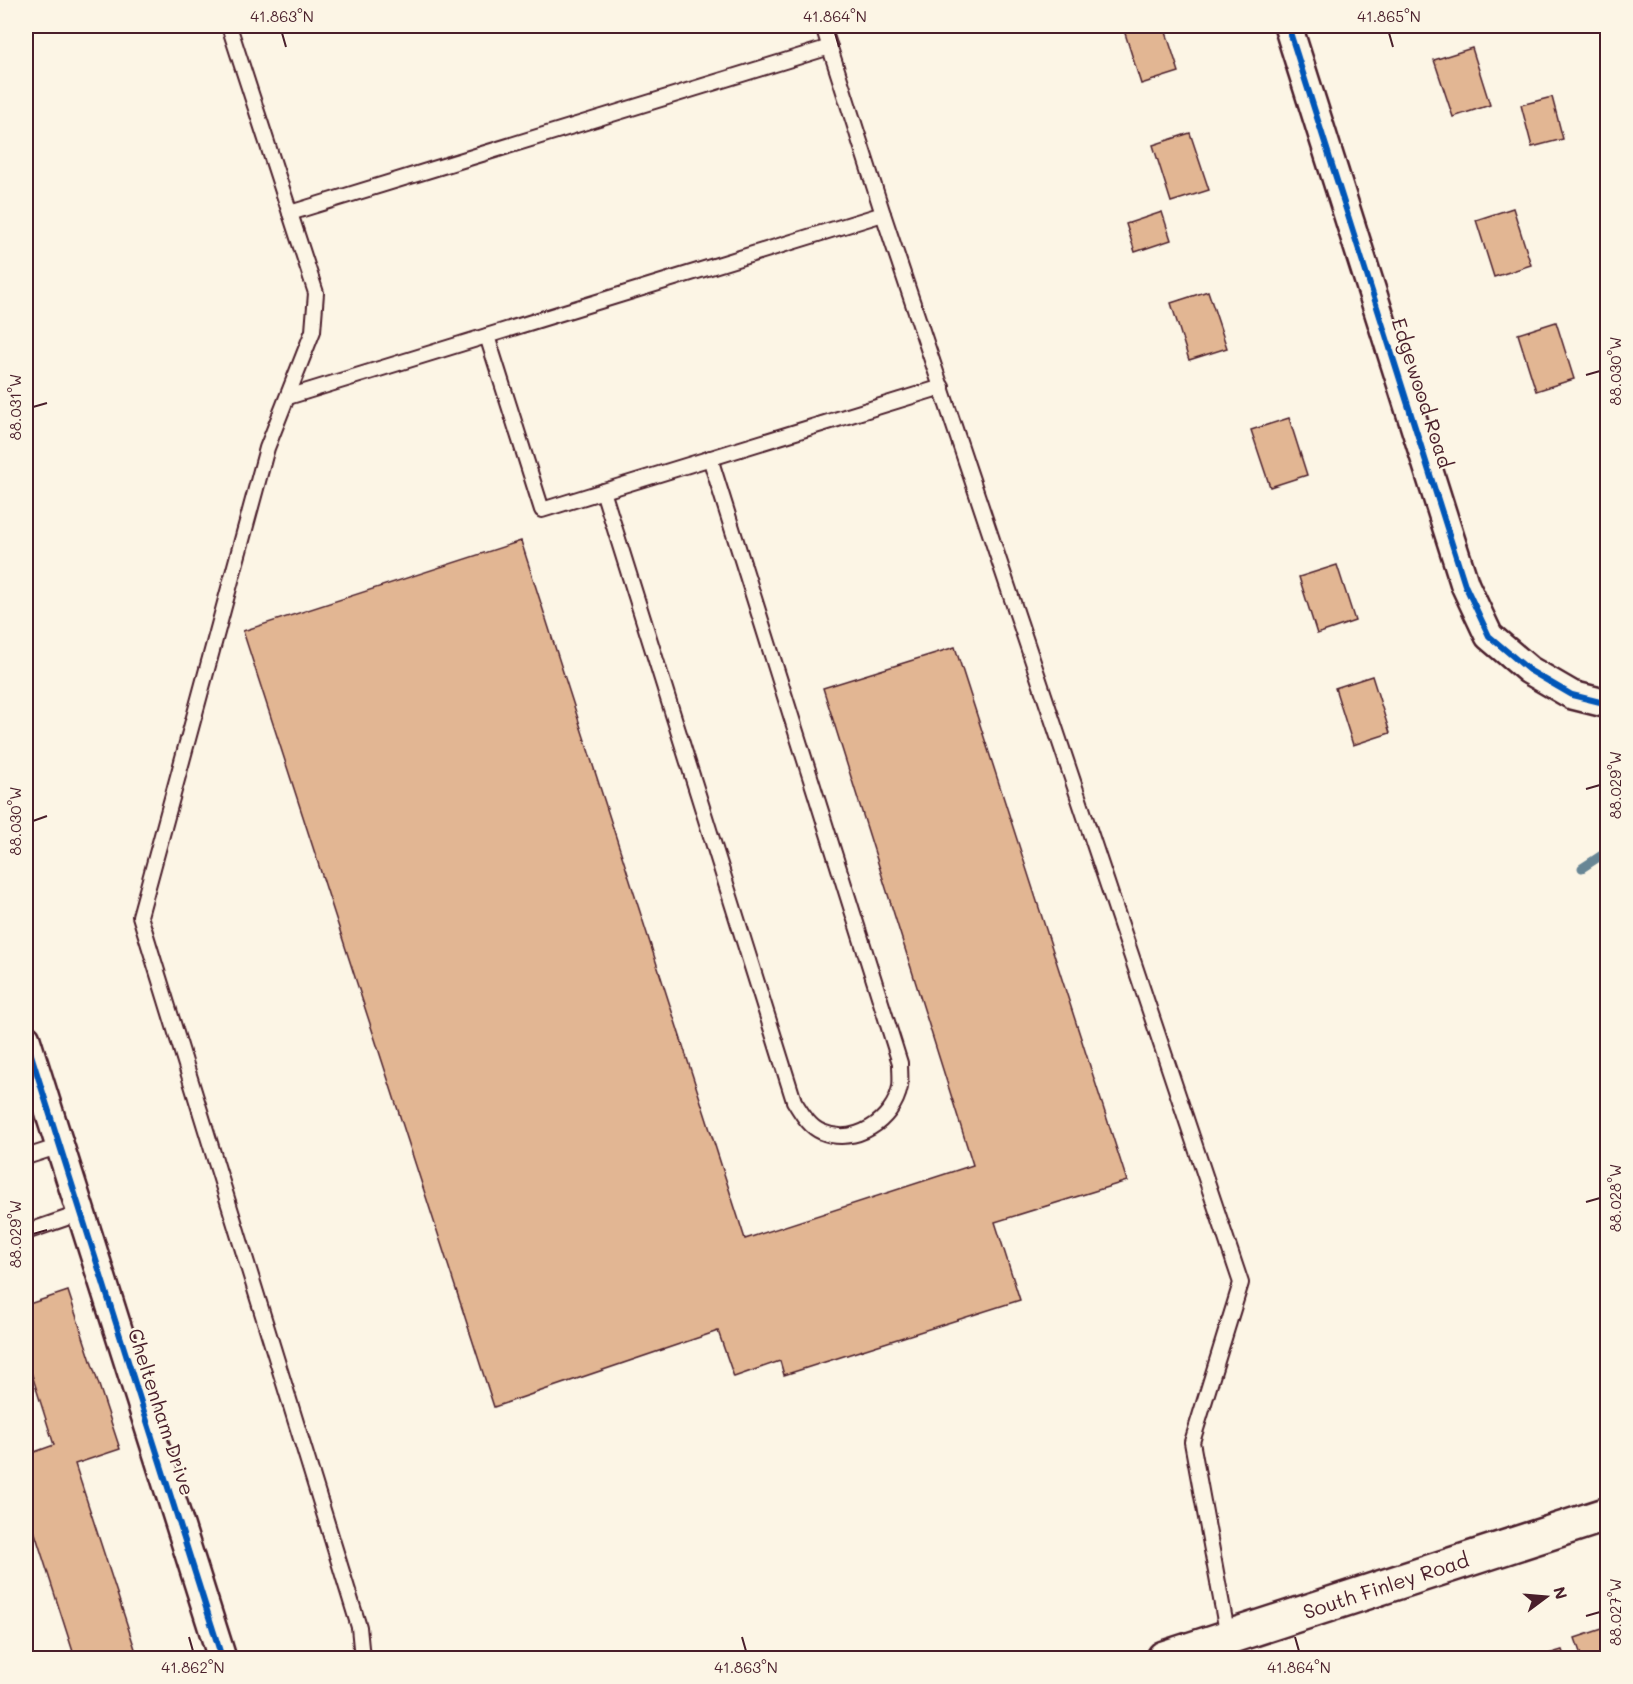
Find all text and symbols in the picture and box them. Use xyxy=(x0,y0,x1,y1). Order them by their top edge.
text: 41.863°N xyxy=(250,6,314,26)
text: 41.864°N xyxy=(803,6,867,26)
text: 41.865°N xyxy=(1357,6,1421,26)
street label: Edgewood Road xyxy=(1386,314,1459,471)
text: 88.030°W xyxy=(1605,337,1625,405)
text: 88.031°W xyxy=(5,374,25,440)
text: 88.029°W xyxy=(1605,751,1625,819)
text: 88.030°W xyxy=(5,787,25,855)
text: 88.028°W xyxy=(1605,1164,1625,1232)
text: 88.029°W xyxy=(5,1200,25,1268)
street label: Cheltenham Drive xyxy=(123,1325,201,1499)
street label: South Finley Road xyxy=(1299,1546,1472,1624)
north arrow xyxy=(1516,1567,1576,1627)
text: 88.027°W xyxy=(1605,1578,1625,1646)
text: N xyxy=(1549,1584,1573,1601)
text: 41.862°N xyxy=(161,1657,225,1677)
text: 41.863°N xyxy=(714,1657,778,1677)
text: 41.864°N xyxy=(1267,1657,1331,1677)

